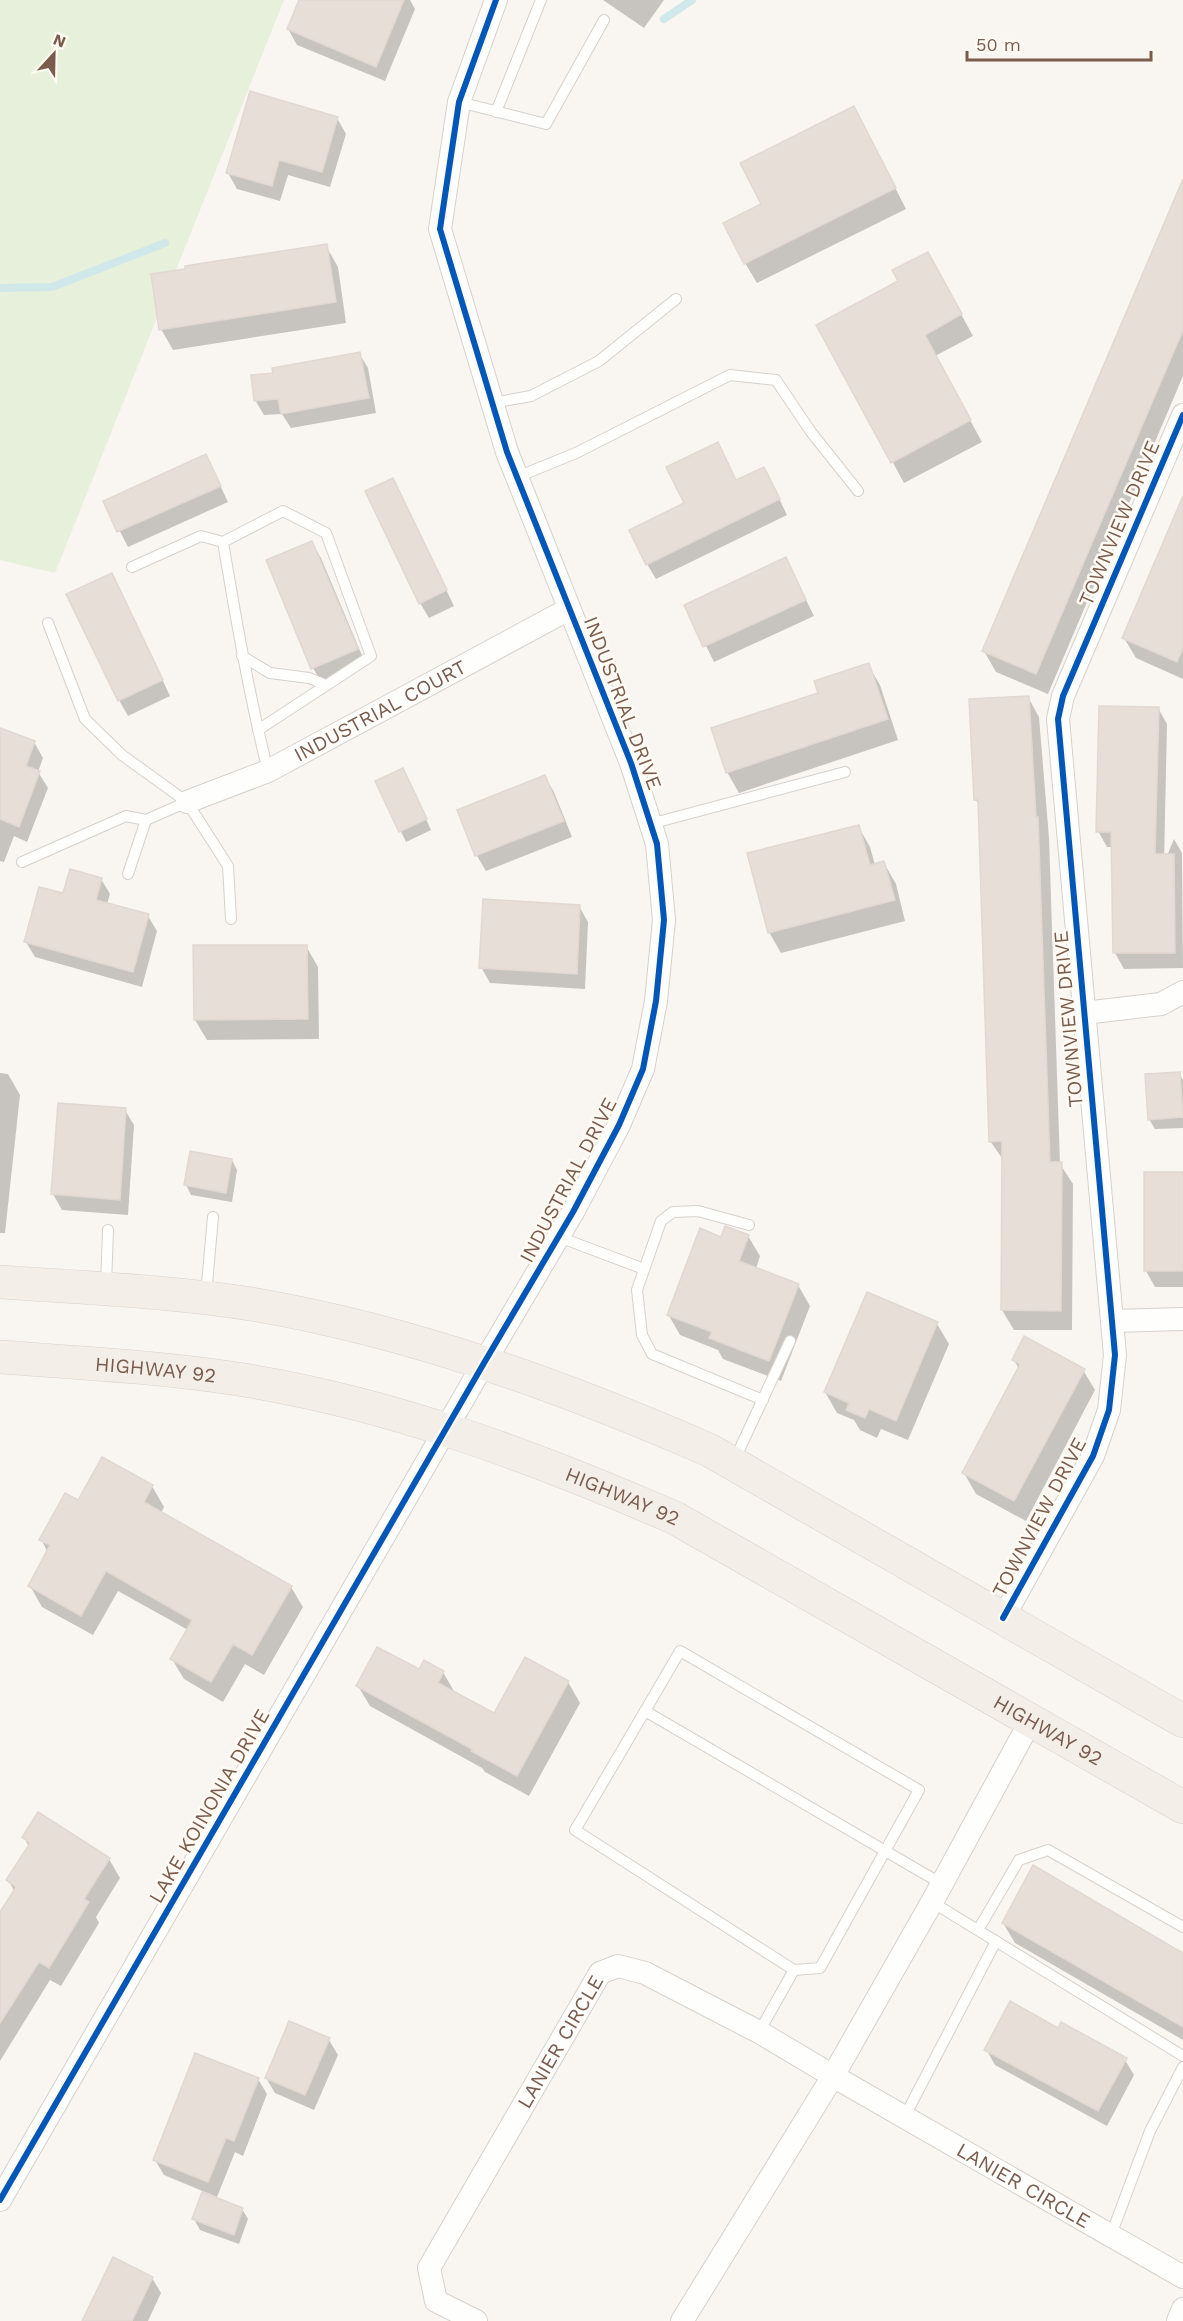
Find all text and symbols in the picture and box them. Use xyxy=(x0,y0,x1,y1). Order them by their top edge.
north arrow xyxy=(24,24,84,84)
scale bar xyxy=(967,24,1152,62)
text: N xyxy=(50,30,68,52)
text: 50 m xyxy=(976,34,1021,55)
street label: TOWNVIEW DRIVE xyxy=(1073,437,1165,609)
street label: INDUSTRIAL DRIVE xyxy=(579,613,667,793)
street label: INDUSTRIAL COURT xyxy=(290,655,470,767)
street label: TOWNVIEW DRIVE xyxy=(1048,930,1088,1108)
street label: INDUSTRIAL DRIVE xyxy=(514,1093,622,1267)
street label: HIGHWAY 92 xyxy=(94,1352,217,1388)
street label: TOWNVIEW DRIVE xyxy=(987,1433,1091,1601)
street label: HIGHWAY 92 xyxy=(562,1462,683,1531)
street label: HIGHWAY 92 xyxy=(989,1690,1107,1771)
street label: LAKE KOINONIA DRIVE xyxy=(144,1705,274,1907)
street label: LANIER CIRCLE xyxy=(512,1971,608,2113)
street label: LANIER CIRCLE xyxy=(952,2138,1094,2233)

